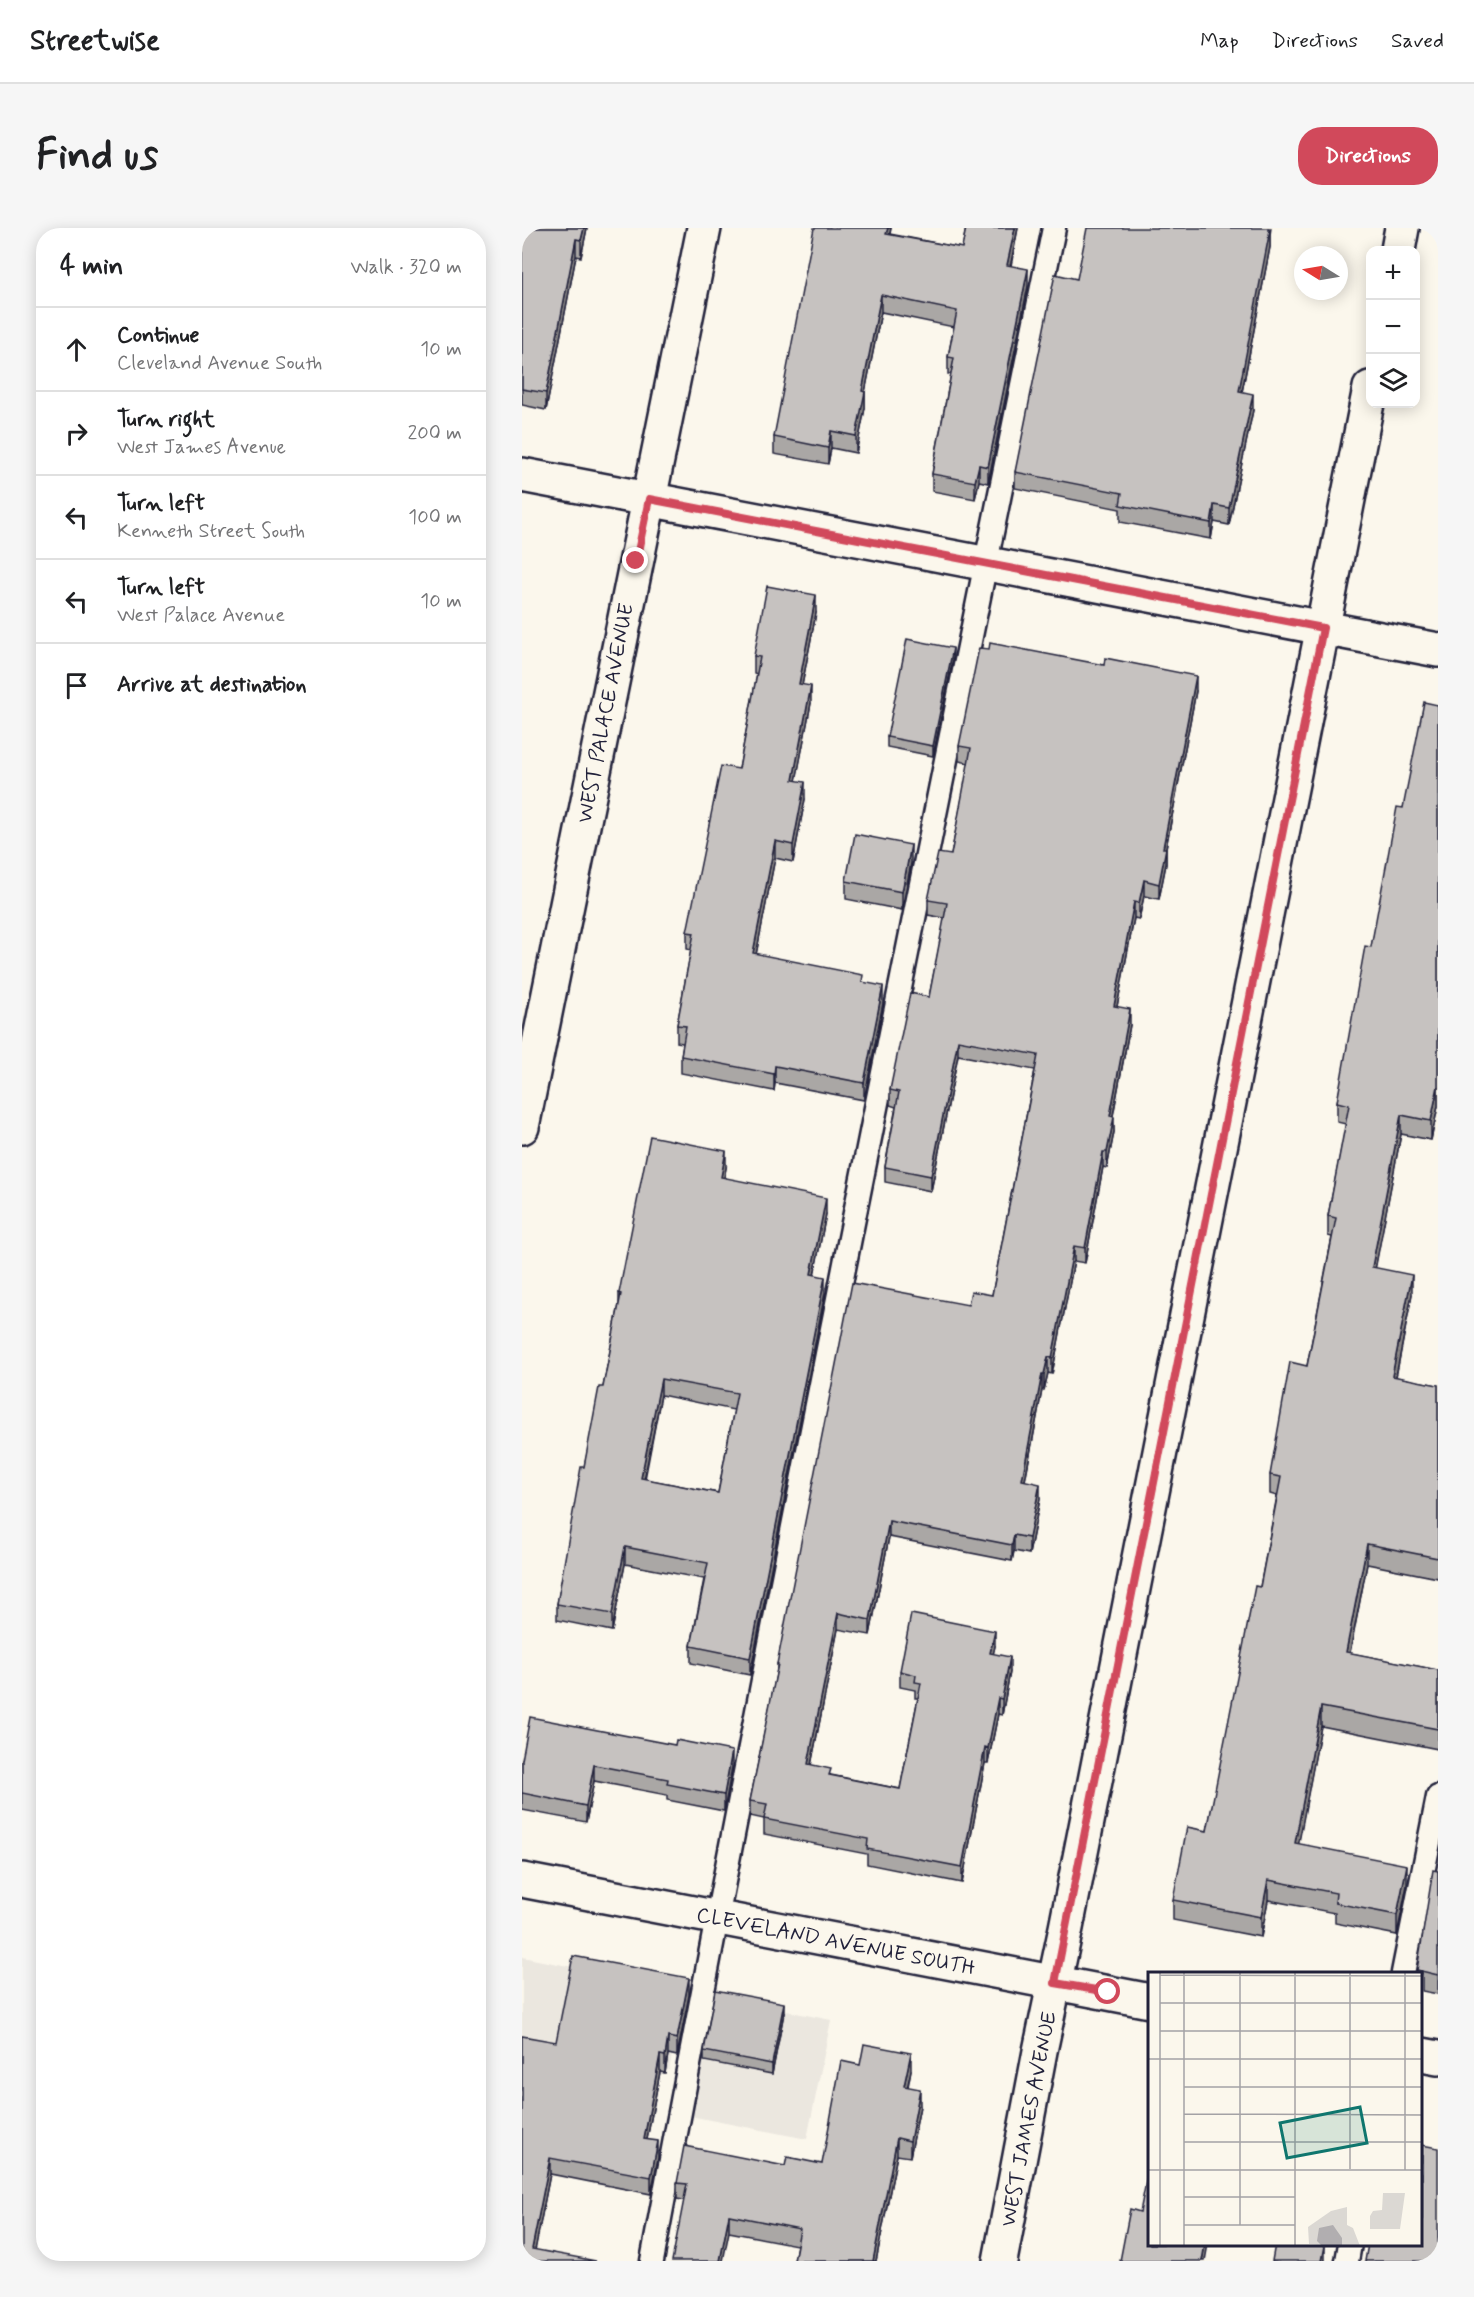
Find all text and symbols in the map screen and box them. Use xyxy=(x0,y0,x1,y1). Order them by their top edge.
text: Streetwise xyxy=(30,23,160,60)
text: Map xyxy=(1200,27,1239,55)
text: Directions xyxy=(1272,27,1358,55)
text: Saved xyxy=(1391,27,1444,55)
button: Directions xyxy=(1298,127,1438,185)
text: Find us xyxy=(36,129,158,184)
north arrow xyxy=(1294,246,1348,300)
map controls xyxy=(1366,246,1420,408)
button: + xyxy=(1366,246,1420,300)
text: 4 min xyxy=(60,250,123,284)
text: Walk · 320 m xyxy=(350,254,462,281)
button: − xyxy=(1366,300,1420,354)
text: Continue xyxy=(117,322,199,350)
icon: ahead xyxy=(60,333,93,366)
text: 10 m xyxy=(420,336,462,363)
text: Cleveland Avenue South xyxy=(117,350,322,377)
button: layers xyxy=(1366,354,1420,408)
text: Turn right xyxy=(117,406,215,434)
icon: right xyxy=(60,417,93,450)
text: 200 m xyxy=(407,420,462,447)
text: West James Avenue xyxy=(117,434,286,461)
text: Turn left xyxy=(117,490,205,518)
icon: left xyxy=(60,501,93,534)
text: 100 m xyxy=(408,504,462,531)
text: Kenneth Street South xyxy=(117,518,305,545)
route end xyxy=(622,547,648,573)
text: Turn left xyxy=(117,574,205,602)
icon: left xyxy=(60,585,93,618)
text: 10 m xyxy=(420,588,462,615)
street label: WEST PALACE AVENUE xyxy=(571,601,641,825)
text: West Palace Avenue xyxy=(117,602,285,629)
icon: arrive xyxy=(60,669,93,702)
text: Arrive at destination xyxy=(117,671,307,699)
street label: CLEVELAND AVENUE SOUTH xyxy=(694,1901,978,1983)
inset map xyxy=(1148,1972,1423,2246)
route start xyxy=(1094,1978,1120,2004)
street label: WEST JAMES AVENUE xyxy=(994,2009,1064,2229)

